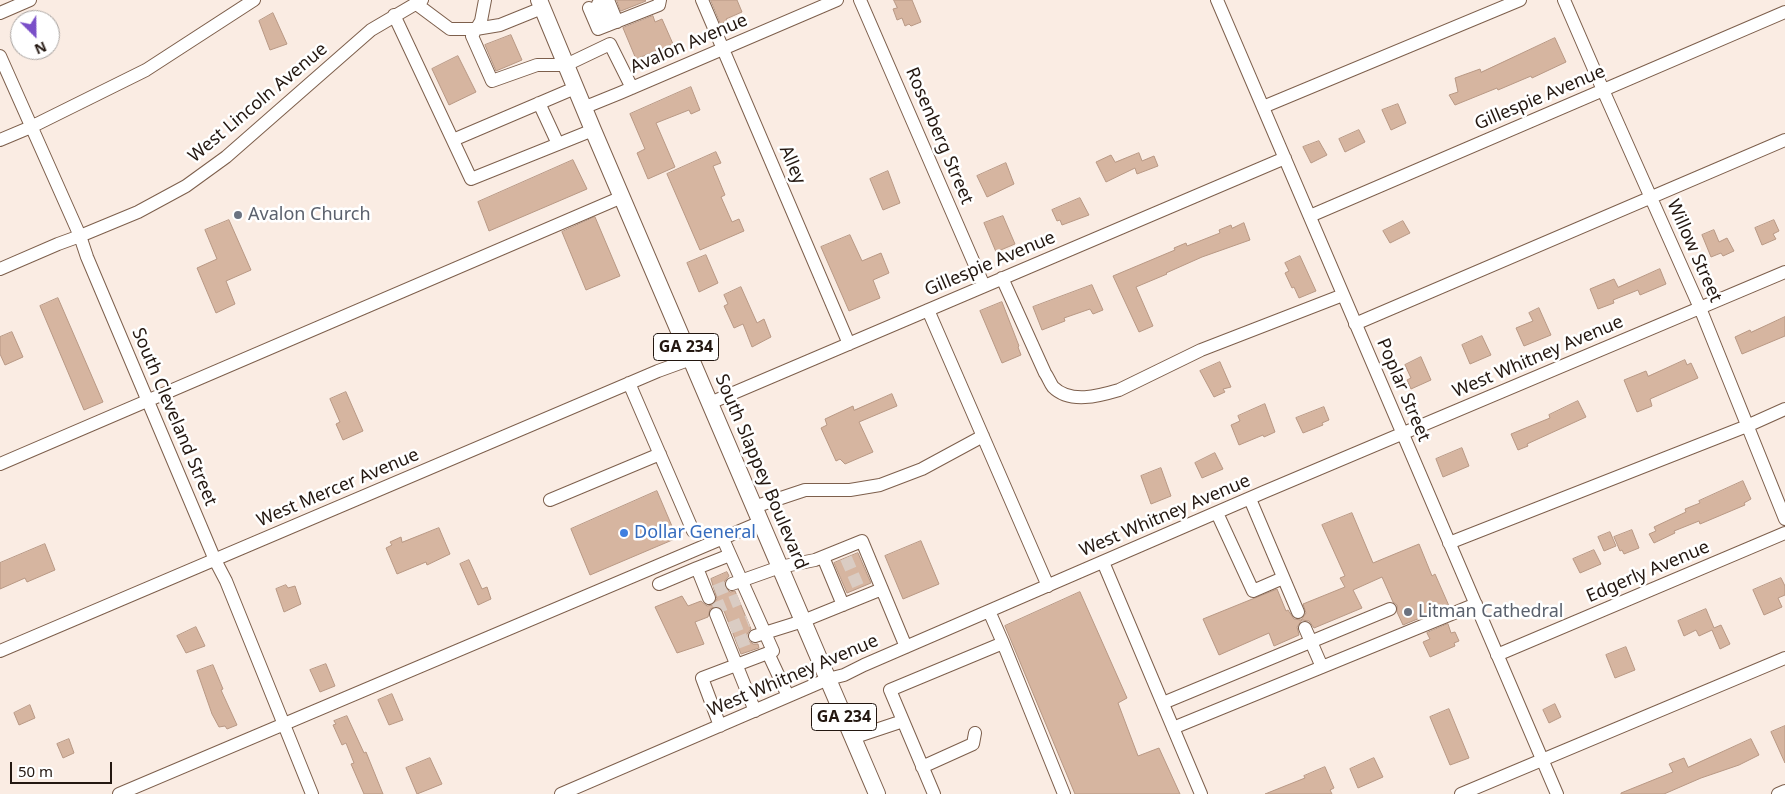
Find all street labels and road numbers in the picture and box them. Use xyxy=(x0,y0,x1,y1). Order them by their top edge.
street label: Avalon Avenue xyxy=(627,10,751,78)
street label: West Lincoln Avenue xyxy=(184,39,332,167)
street label: Gillespie Avenue xyxy=(1472,61,1608,135)
street label: Rosenberg Street xyxy=(900,64,978,208)
street label: Alley xyxy=(774,142,810,188)
street label: Willow Street xyxy=(1662,196,1726,306)
street label: Gillespie Avenue xyxy=(922,227,1058,301)
street label: West Whitney Avenue xyxy=(1449,311,1627,403)
street label: South Cleveland Street xyxy=(127,325,221,509)
road number: GA 234 xyxy=(654,334,718,361)
street label: Poplar Street xyxy=(1372,335,1434,445)
street label: South Slappey Boulevard xyxy=(710,371,812,573)
street label: West Mercer Avenue xyxy=(254,444,422,532)
street label: West Whitney Avenue xyxy=(1076,470,1254,562)
street label: Edgerly Avenue xyxy=(1583,536,1713,608)
street label: West Whitney Avenue xyxy=(704,630,882,722)
road number: GA 234 xyxy=(812,704,876,730)

